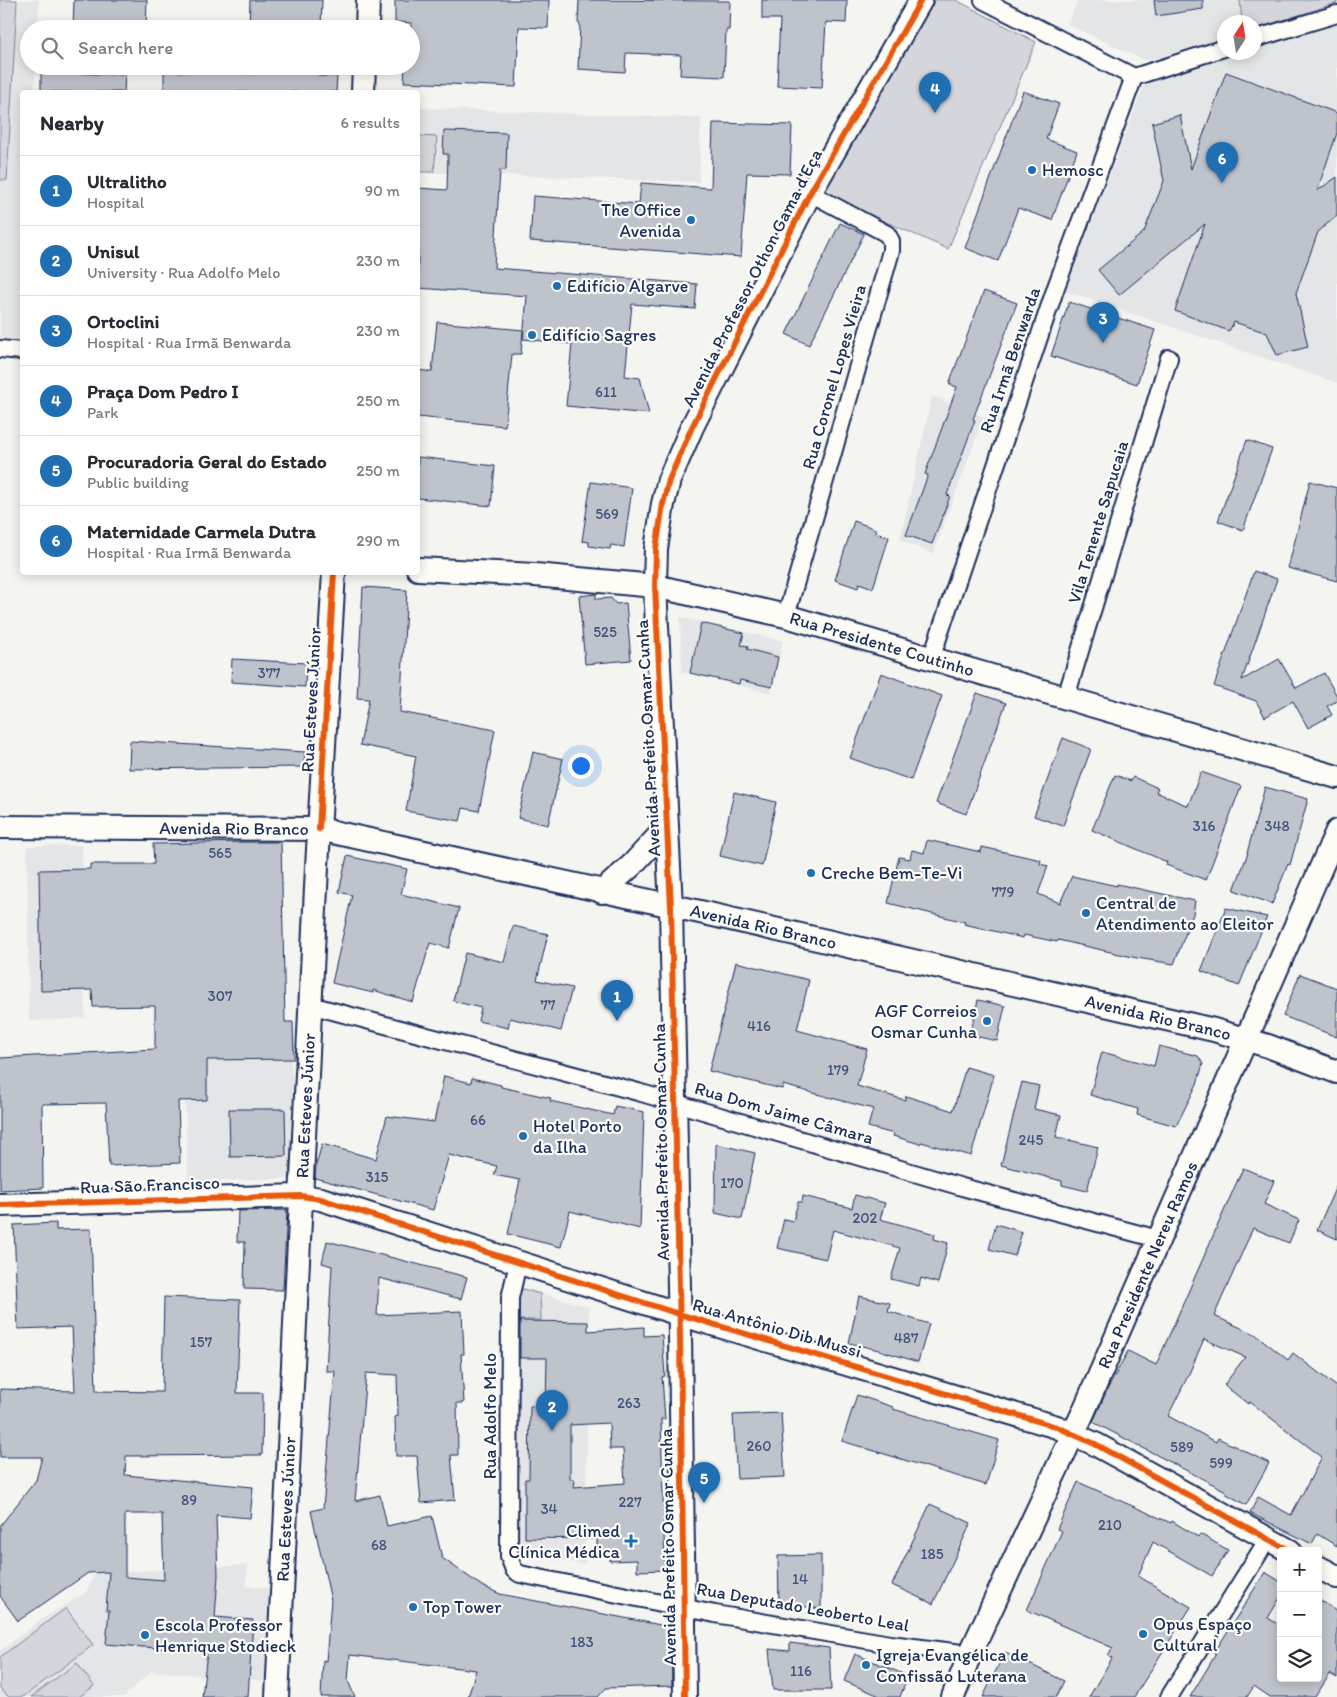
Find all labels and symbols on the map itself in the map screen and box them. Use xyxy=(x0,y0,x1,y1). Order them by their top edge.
north arrow xyxy=(1217,15,1262,60)
pin: 4 xyxy=(919,72,951,113)
pin: 6 xyxy=(1206,142,1238,183)
street label: Avenida Professor Othon Gama d'Eça xyxy=(677,145,827,411)
place label: Hemosc xyxy=(1042,159,1104,181)
marker: Hemosc xyxy=(1026,164,1038,176)
place label: The Office Avenida xyxy=(601,199,682,242)
marker: The Office Avenida xyxy=(685,214,697,226)
place label: Edifício Algarve xyxy=(567,275,688,297)
marker: Edifício Algarve xyxy=(551,280,563,292)
street label: Rua Coronel Lopes Vieira xyxy=(797,282,871,472)
street label: Rua Irmã Benwarda xyxy=(975,283,1046,436)
pin: 3 xyxy=(1087,302,1119,343)
place label: Edifício Sagres xyxy=(542,324,656,346)
marker: Edifício Sagres xyxy=(526,329,538,341)
house number: 611 xyxy=(595,383,617,401)
street label: Vila Tenente Sapucaia xyxy=(1063,437,1133,606)
house number: 569 xyxy=(595,505,619,523)
street label: Rua Presidente Coutinho xyxy=(787,607,977,681)
street label: Avenida Prefeito Osmar Cunha xyxy=(631,618,665,857)
house number: 525 xyxy=(593,623,617,641)
street label: Rua Esteves Júnior xyxy=(296,626,326,773)
house number: 377 xyxy=(257,664,281,682)
your location xyxy=(568,753,594,779)
street label: Avenida Rio Branco xyxy=(159,817,309,840)
house number: 316 xyxy=(1192,817,1216,835)
house number: 348 xyxy=(1264,817,1290,835)
house number: 565 xyxy=(208,844,232,862)
place label: Creche Bem-Te-Vi xyxy=(821,862,962,884)
marker: Creche Bem-Te-Vi xyxy=(805,867,817,879)
house number: 779 xyxy=(992,883,1015,901)
place label: Central de Atendimento ao Eleitor xyxy=(1096,892,1274,935)
street label: Avenida Rio Branco xyxy=(688,899,839,954)
marker: Central de Atendimento ao Eleitor xyxy=(1080,907,1092,919)
pin: 1 xyxy=(601,980,633,1021)
house number: 307 xyxy=(208,987,233,1005)
street label: Avenida Rio Branco xyxy=(1083,990,1234,1046)
house number: 77 xyxy=(541,996,556,1014)
place label: AGF Correios Osmar Cunha xyxy=(871,1000,978,1043)
marker: AGF Correios Osmar Cunha xyxy=(981,1015,993,1027)
house number: 416 xyxy=(747,1017,771,1035)
street label: Avenida Prefeito Osmar Cunha xyxy=(648,1022,674,1261)
street label: Rua Esteves Júnior xyxy=(291,1032,320,1179)
house number: 179 xyxy=(827,1061,849,1079)
street label: Rua Dom Jaime Câmara xyxy=(692,1077,876,1149)
house number: 66 xyxy=(470,1111,486,1129)
place label: Hotel Porto da Ilha xyxy=(533,1115,622,1158)
marker: Hotel Porto da Ilha xyxy=(517,1130,529,1142)
house number: 245 xyxy=(1019,1131,1044,1149)
street label: Rua Presidente Nereu Ramos xyxy=(1093,1158,1203,1372)
house number: 315 xyxy=(365,1168,389,1186)
street label: Rua São Francisco xyxy=(80,1172,220,1198)
house number: 170 xyxy=(720,1174,744,1192)
house number: 202 xyxy=(852,1209,878,1227)
street label: Rua Antônio Dib Mussi xyxy=(690,1293,864,1363)
house number: 487 xyxy=(894,1329,919,1347)
house number: 157 xyxy=(190,1333,213,1351)
street label: Rua Adolfo Melo xyxy=(479,1353,501,1479)
pin: 2 xyxy=(536,1390,568,1431)
house number: 263 xyxy=(617,1394,641,1412)
street label: Avenida Prefeito Osmar Cunha xyxy=(655,1427,681,1666)
street label: Rua Esteves Júnior xyxy=(272,1435,301,1582)
house number: 260 xyxy=(746,1437,772,1455)
house number: 589 xyxy=(1170,1438,1194,1456)
house number: 599 xyxy=(1209,1454,1233,1472)
pin: 5 xyxy=(688,1462,720,1503)
house number: 89 xyxy=(181,1491,197,1509)
house number: 227 xyxy=(618,1493,642,1511)
house number: 34 xyxy=(540,1500,558,1518)
house number: 210 xyxy=(1098,1516,1122,1534)
place label: Climed Clínica Médica xyxy=(508,1520,621,1563)
marker: Climed Clínica Médica xyxy=(624,1534,638,1548)
house number: 68 xyxy=(371,1536,387,1554)
house number: 185 xyxy=(920,1545,944,1563)
house number: 14 xyxy=(792,1570,808,1588)
street label: Rua Deputado Leoberto Leal xyxy=(695,1577,911,1637)
place label: Top Tower xyxy=(423,1596,502,1618)
marker: Top Tower xyxy=(407,1601,419,1613)
place label: Opus Espaço Cultural xyxy=(1153,1613,1252,1656)
place label: Escola Professor Henrique Stodieck xyxy=(155,1614,297,1657)
marker: Opus Espaço Cultural xyxy=(1137,1628,1149,1640)
marker: Escola Professor Henrique Stodieck xyxy=(139,1629,151,1641)
house number: 183 xyxy=(570,1633,594,1651)
place label: Igreja Evangélica de Confissão Luterana xyxy=(876,1644,1029,1687)
marker: Igreja Evangélica de Confissão Luterana xyxy=(860,1659,872,1671)
house number: 116 xyxy=(790,1662,812,1680)

